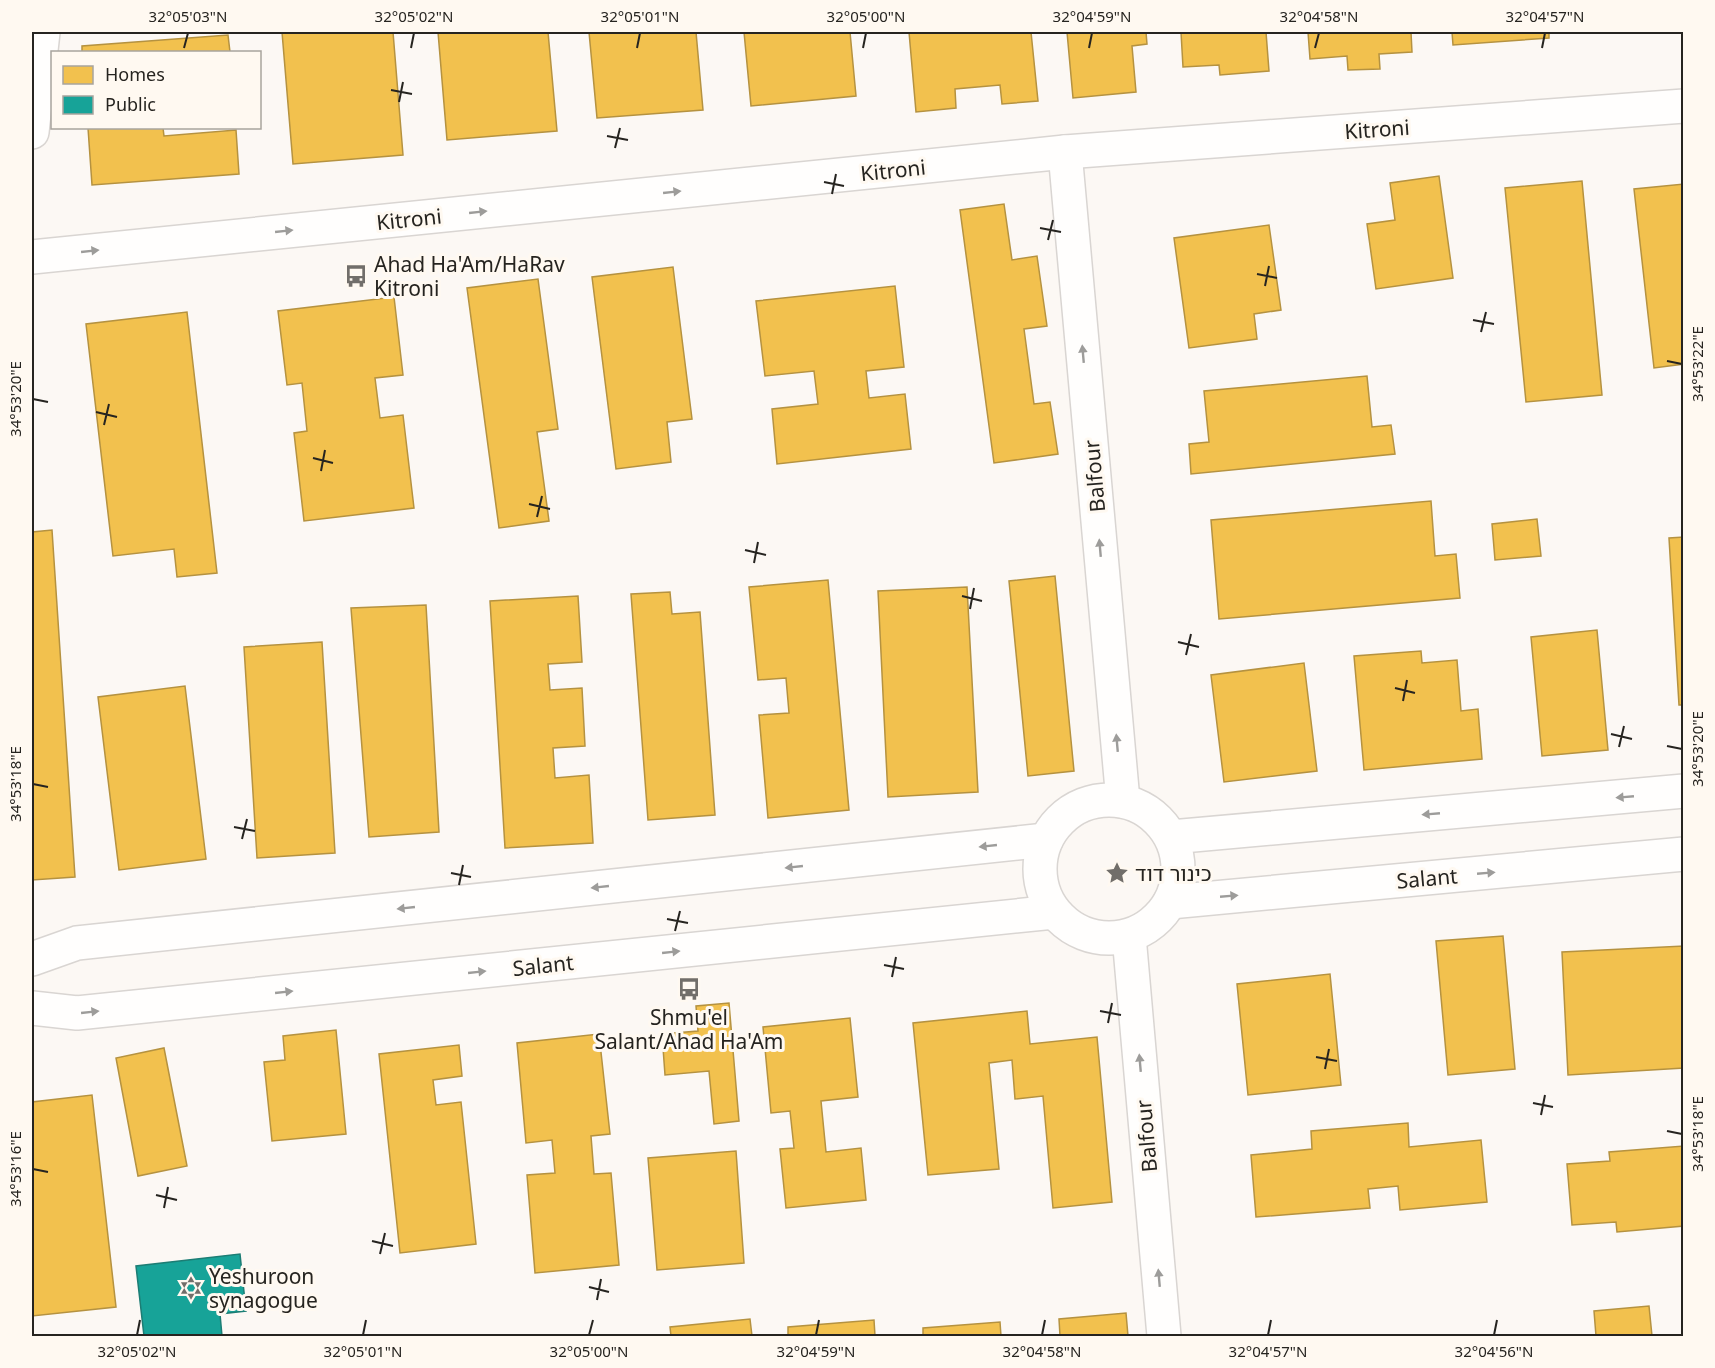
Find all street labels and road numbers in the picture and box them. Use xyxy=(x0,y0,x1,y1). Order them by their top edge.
street label: Kitroni xyxy=(1343,113,1411,145)
street label: Kitroni xyxy=(859,153,927,187)
street label: Kitroni xyxy=(375,202,443,236)
street label: Balfour xyxy=(1077,438,1111,513)
street label: Salant xyxy=(1395,861,1459,895)
street label: Salant xyxy=(511,948,575,982)
street label: Balfour xyxy=(1129,1098,1163,1173)

